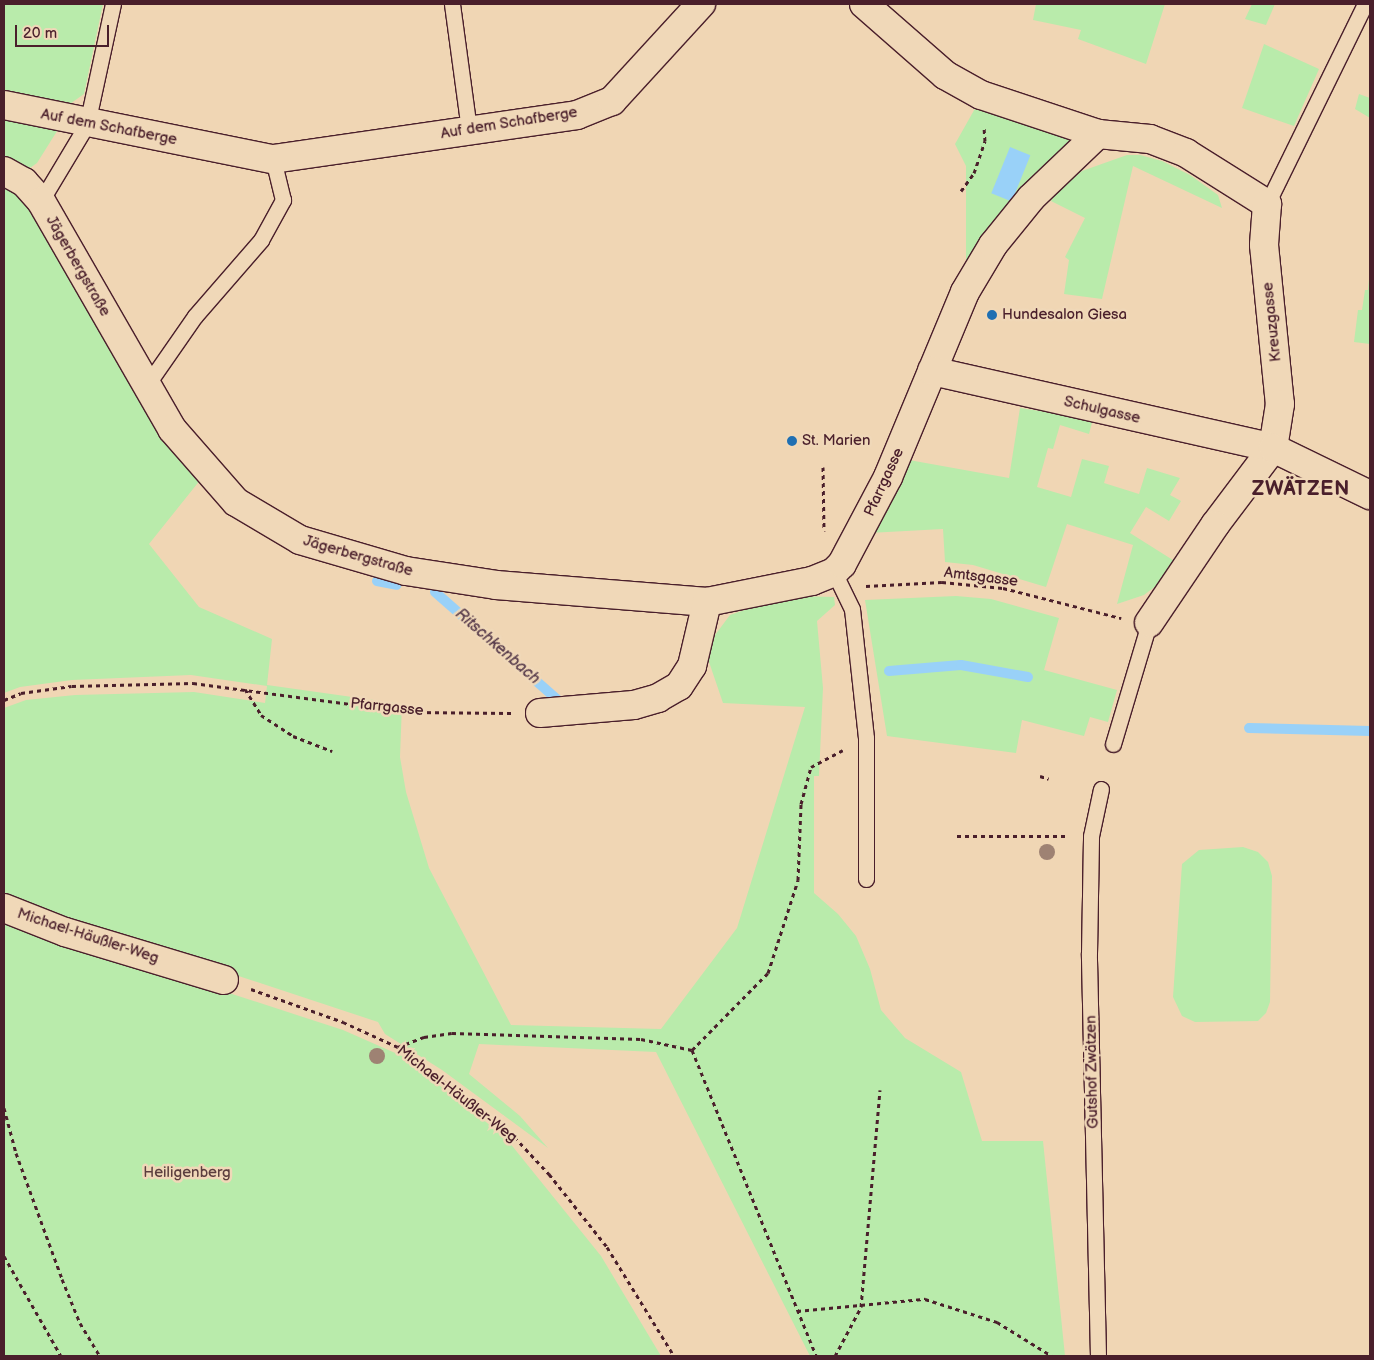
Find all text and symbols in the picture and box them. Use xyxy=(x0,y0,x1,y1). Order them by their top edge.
scale bar xyxy=(18,15,111,47)
text: 20 m xyxy=(23,24,57,43)
street label: Auf dem Schafberge xyxy=(439,103,579,143)
street label: Auf dem Schafberge xyxy=(39,105,179,149)
street label: Jägerbergstraße xyxy=(42,213,114,319)
street label: Kreuzgasse xyxy=(1259,281,1285,363)
place label: Hundesalon Giesa xyxy=(1002,306,1127,324)
marker: Hundesalon Giesa xyxy=(986,309,998,321)
street label: Schulgasse xyxy=(1062,392,1142,428)
place label: St. Marien xyxy=(802,432,870,450)
marker: St. Marien xyxy=(786,435,798,447)
street label: Pfarrgasse xyxy=(860,445,908,519)
district label: ZWÄTZEN xyxy=(1251,477,1351,501)
street label: Jägerbergstraße xyxy=(301,532,415,580)
street label: Amtsgasse xyxy=(943,564,1019,590)
water label: Ritschkenbach xyxy=(451,605,543,689)
street label: Pfarrgasse xyxy=(350,694,424,720)
street label: Michael-Häußler-Weg xyxy=(15,905,161,967)
street label: Gutshof Zwätzen xyxy=(1082,1015,1102,1129)
street label: Michael-Häußler-Weg xyxy=(393,1041,521,1147)
park label: Heiligenberg xyxy=(143,1164,231,1182)

